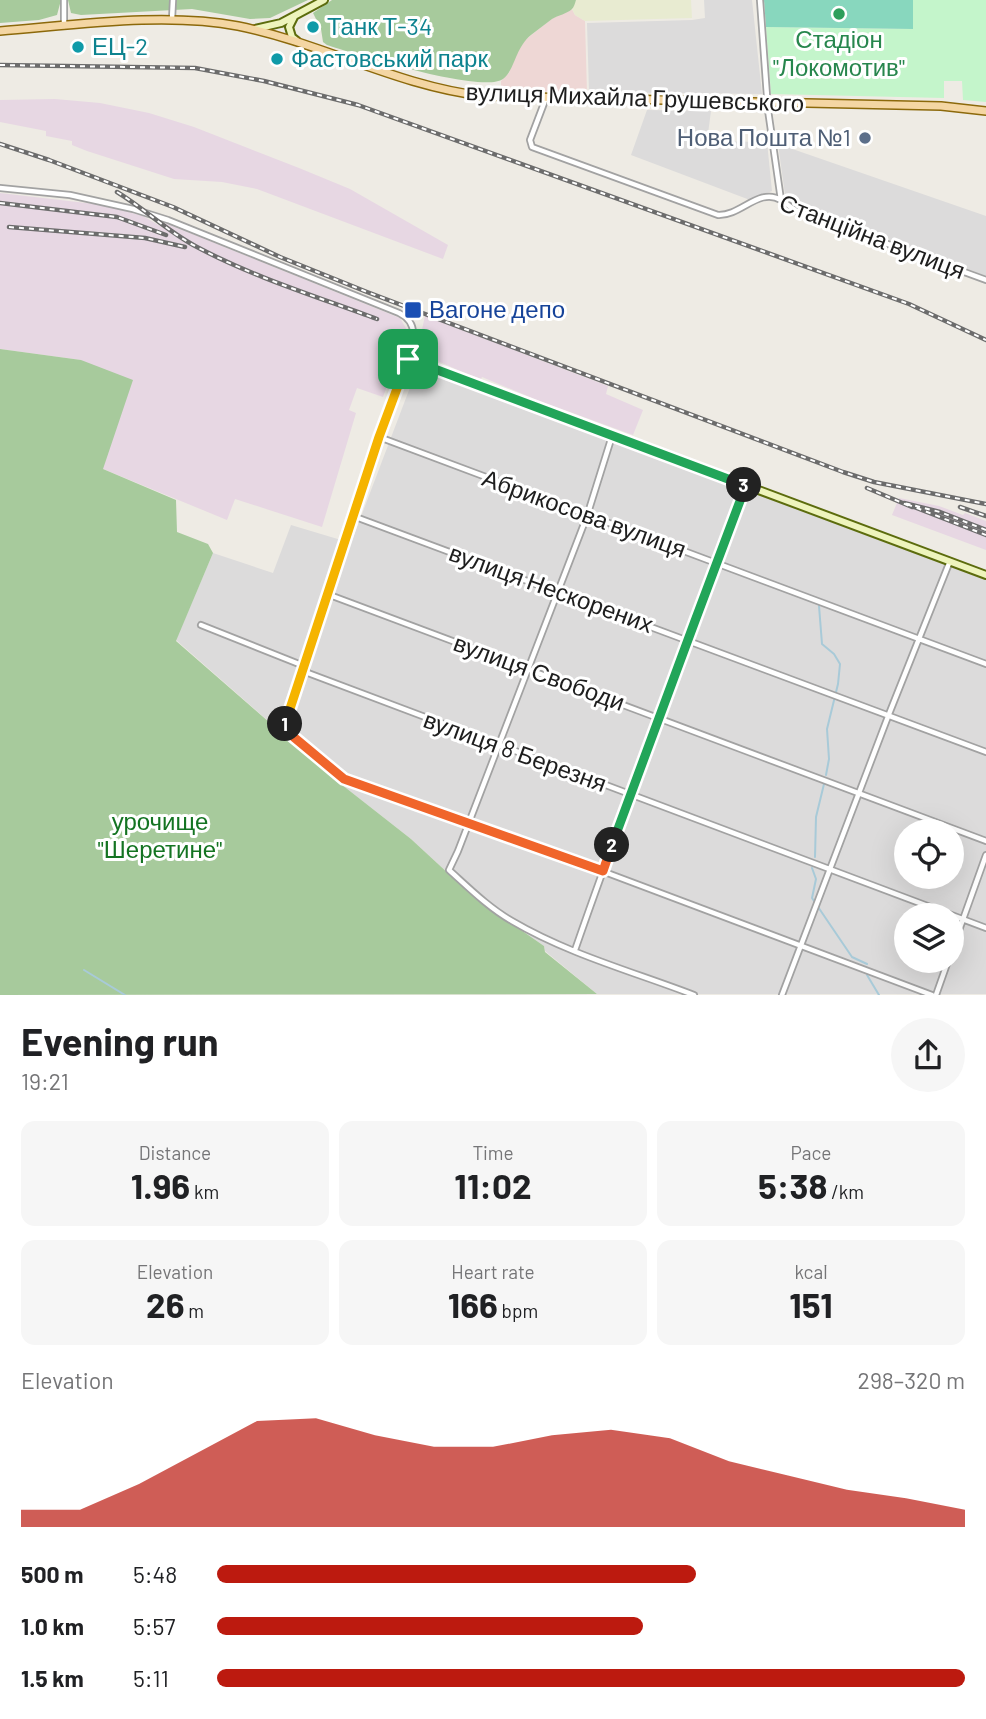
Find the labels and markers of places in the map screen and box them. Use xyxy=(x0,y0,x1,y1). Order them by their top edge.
marker: Стадіон "Локомотив" xyxy=(831,6,847,22)
place label: Танк Т-34 xyxy=(327,11,432,40)
marker: Танк Т-34 xyxy=(305,19,321,35)
place label: Стадіон "Локомотив" xyxy=(773,24,905,81)
place label: ЕЦ-2 xyxy=(92,31,148,60)
marker: ЕЦ-2 xyxy=(70,39,86,55)
place label: Фастовський парк xyxy=(291,43,488,72)
marker: Фастовський парк xyxy=(269,51,285,67)
place label: Нова Пошта №1 xyxy=(677,122,851,151)
marker: Нова Пошта №1 xyxy=(857,130,873,146)
place label: Вагоне депо xyxy=(429,294,565,323)
marker: Вагоне депо xyxy=(403,300,423,320)
pin xyxy=(378,329,438,389)
pin: 3 xyxy=(726,468,762,503)
pin: 1 xyxy=(268,706,302,742)
pin: 2 xyxy=(594,828,630,862)

